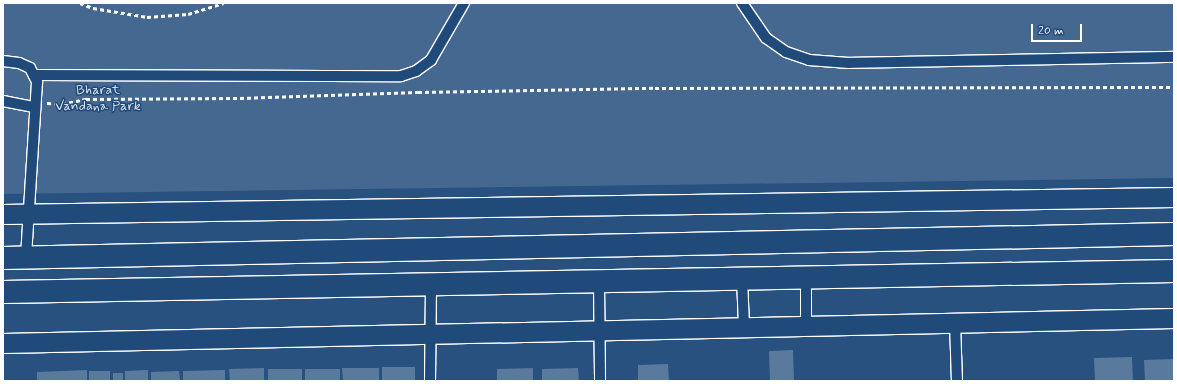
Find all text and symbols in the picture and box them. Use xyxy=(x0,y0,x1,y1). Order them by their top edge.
scale bar xyxy=(1033,16,1084,42)
text: 20 m xyxy=(1038,23,1064,39)
park label: Bharat Vandana Park xyxy=(56,82,140,114)

